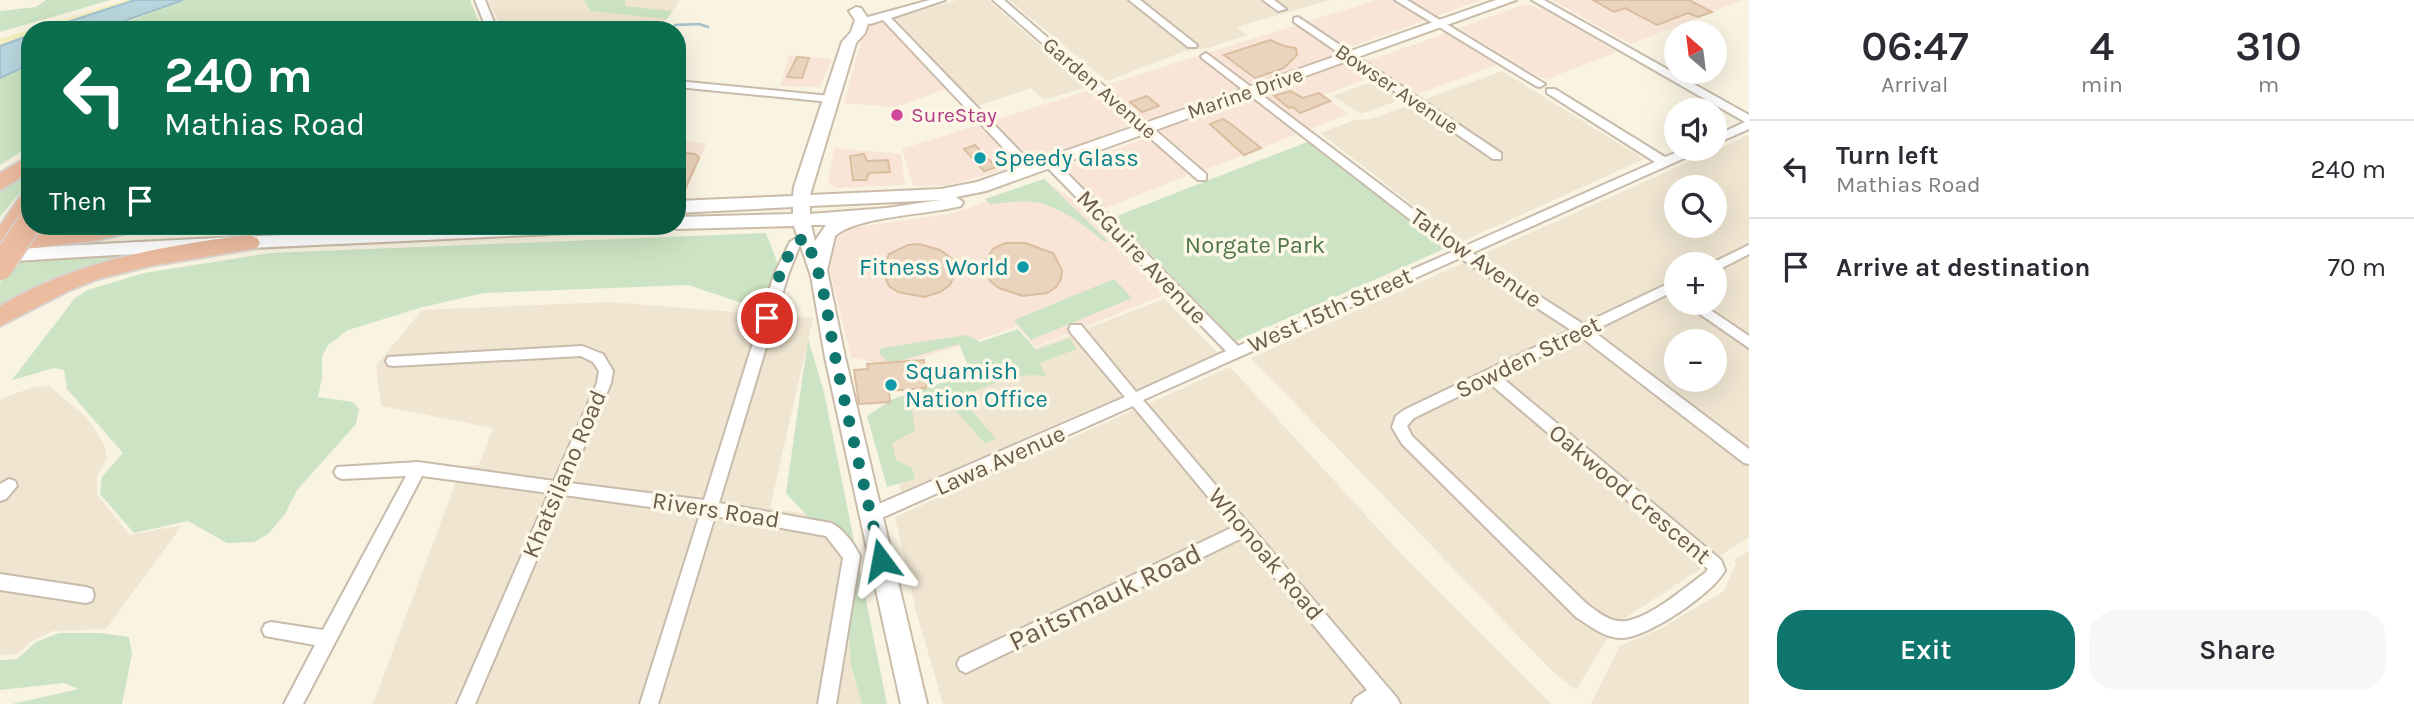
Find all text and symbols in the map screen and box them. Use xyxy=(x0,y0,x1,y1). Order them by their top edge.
north arrow xyxy=(1664,21,1727,84)
map controls xyxy=(1664,21,1727,392)
text: 06:47 xyxy=(1861,21,1968,71)
text: 4 xyxy=(2090,21,2114,71)
text: 310 xyxy=(2235,21,2302,71)
street label: Garden Avenue xyxy=(1038,32,1162,144)
street label: Bowser Avenue xyxy=(1331,39,1463,139)
text: 240 m xyxy=(164,47,313,104)
icon: left xyxy=(49,49,140,140)
street label: Marine Drive xyxy=(1184,62,1306,124)
text: Arrival xyxy=(1881,71,1949,98)
text: min xyxy=(2081,71,2123,98)
text: m xyxy=(2258,71,2279,98)
button: sound xyxy=(1664,98,1727,161)
place label: SureStay xyxy=(911,103,997,127)
text: Mathias Road xyxy=(164,106,365,143)
marker: SureStay xyxy=(889,107,905,123)
text: Turn left xyxy=(1836,140,1938,171)
place label: Speedy Glass xyxy=(994,144,1139,172)
marker: Speedy Glass xyxy=(972,150,988,166)
icon: left xyxy=(1777,150,1815,188)
text: 240 m xyxy=(2310,154,2386,185)
text: Mathias Road xyxy=(1836,171,1981,198)
button: search xyxy=(1664,175,1727,238)
icon: arrive xyxy=(121,182,159,220)
street label: McGuire Avenue xyxy=(1071,184,1213,330)
text: Then xyxy=(49,186,107,217)
street label: Tatlow Avenue xyxy=(1405,202,1547,314)
park label: Norgate Park xyxy=(1185,231,1325,259)
icon: arrive xyxy=(1777,248,1815,286)
button: + xyxy=(1664,252,1727,315)
text: Arrive at destination xyxy=(1836,252,2090,283)
text: 70 m xyxy=(2328,252,2386,283)
place label: Fitness World xyxy=(859,253,1009,281)
marker: Fitness World xyxy=(1015,259,1031,275)
street label: West 15th Street xyxy=(1243,261,1417,359)
pin xyxy=(737,288,797,348)
icon: arrive xyxy=(748,299,786,337)
street label: Sowden Street xyxy=(1451,310,1605,404)
button: − xyxy=(1664,329,1727,392)
place label: Squamish Nation Office xyxy=(905,357,1048,413)
marker: Squamish Nation Office xyxy=(883,377,899,393)
street label: Khatsilano Road xyxy=(516,386,612,562)
street label: Oakwood Crescent xyxy=(1544,418,1716,570)
street label: Lawa Avenue xyxy=(930,419,1070,501)
street label: Whonoak Road xyxy=(1202,482,1330,626)
street label: Rivers Road xyxy=(650,486,782,534)
position arrow xyxy=(844,523,918,597)
street label: Paitsmauk Road xyxy=(1003,536,1207,658)
button: Exit xyxy=(1777,610,2075,690)
button: Share xyxy=(2089,610,2386,690)

